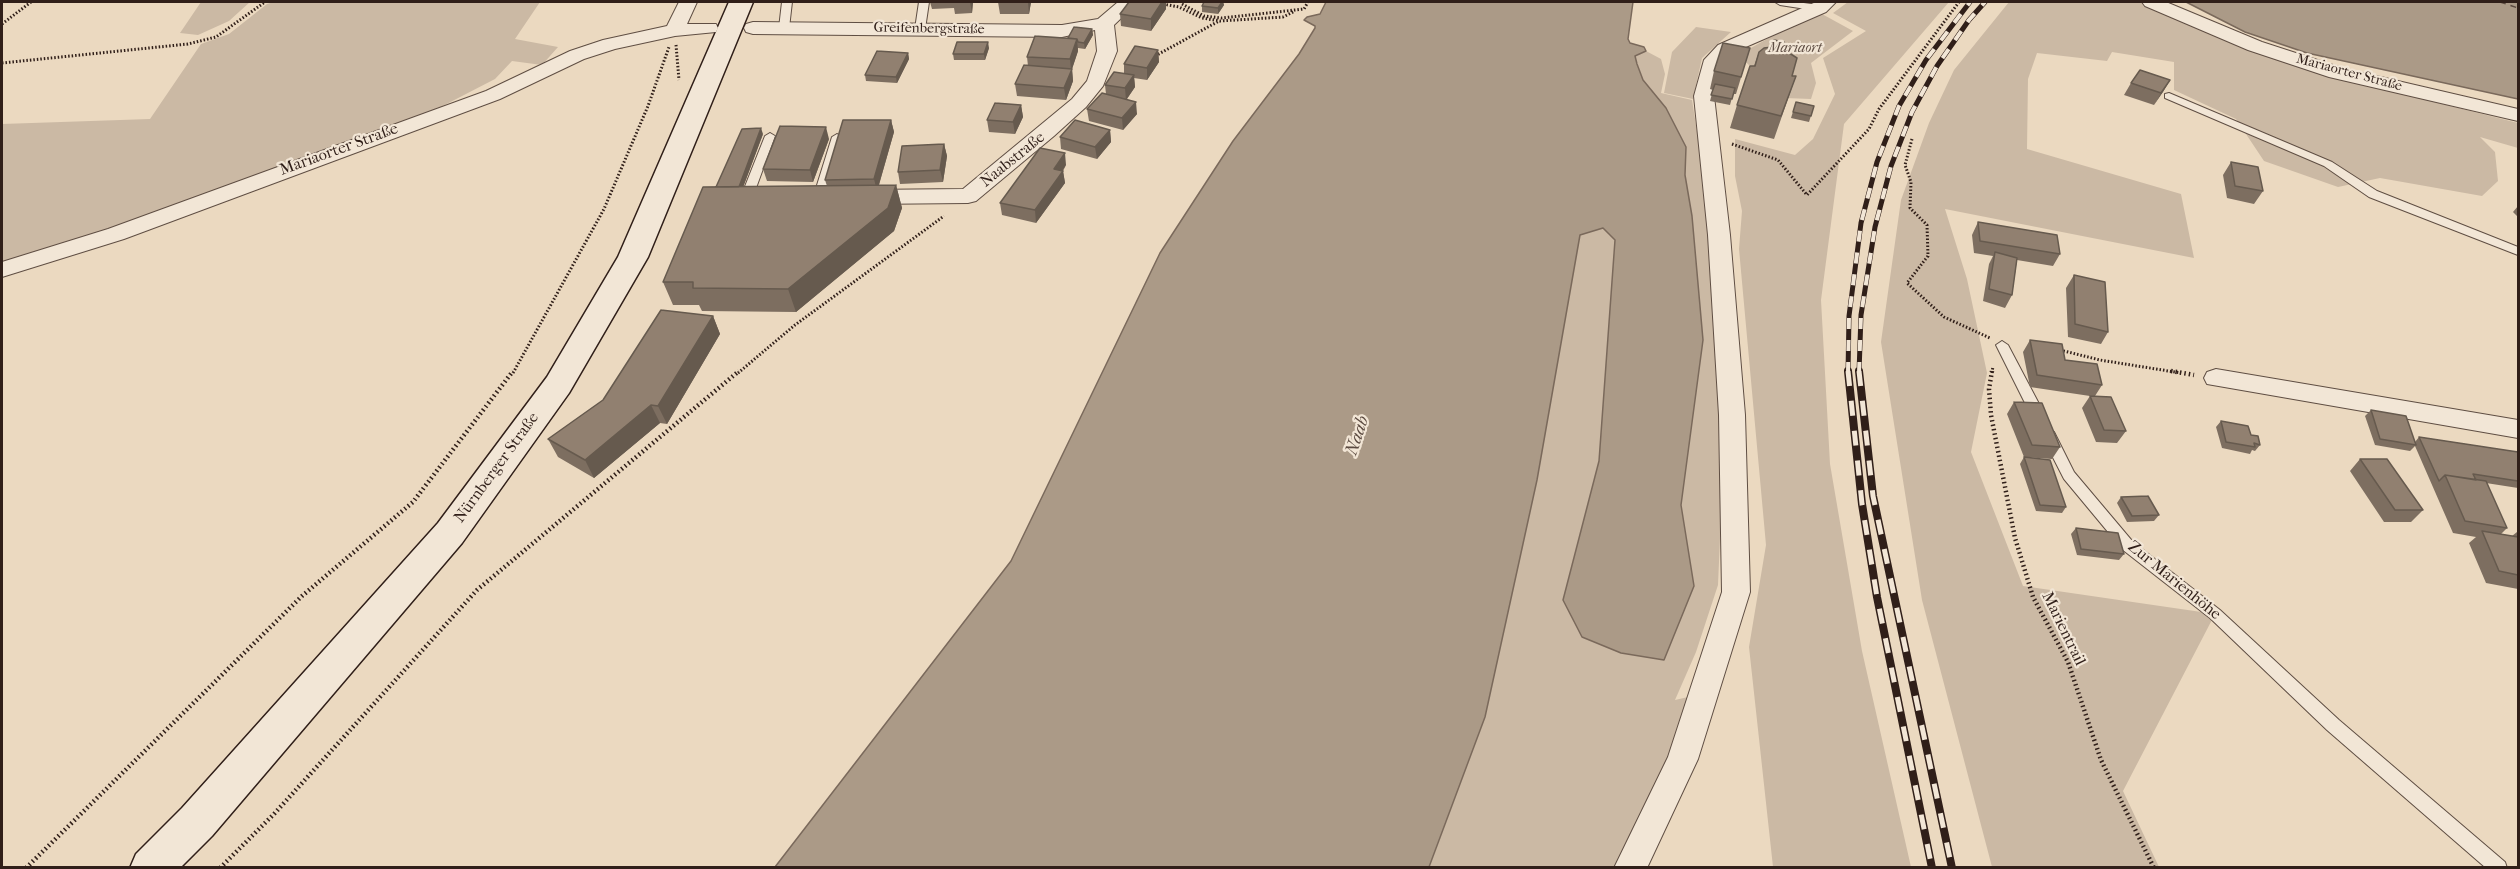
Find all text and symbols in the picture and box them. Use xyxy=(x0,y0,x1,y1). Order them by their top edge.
street label: Greifenbergstraße xyxy=(873,20,985,38)
park label: Mariaort xyxy=(1768,41,1822,57)
street label: Mariaorter Straße xyxy=(2294,51,2404,95)
street label: Mariaorter Straße xyxy=(277,120,401,180)
street label: Naabstraße xyxy=(977,128,1049,192)
street label: Nürnberger Straße xyxy=(451,409,543,527)
water label: Naab xyxy=(1341,414,1375,458)
street label: Zur Marienhöhe xyxy=(2123,538,2225,624)
street label: Marientrail xyxy=(2037,589,2089,669)

